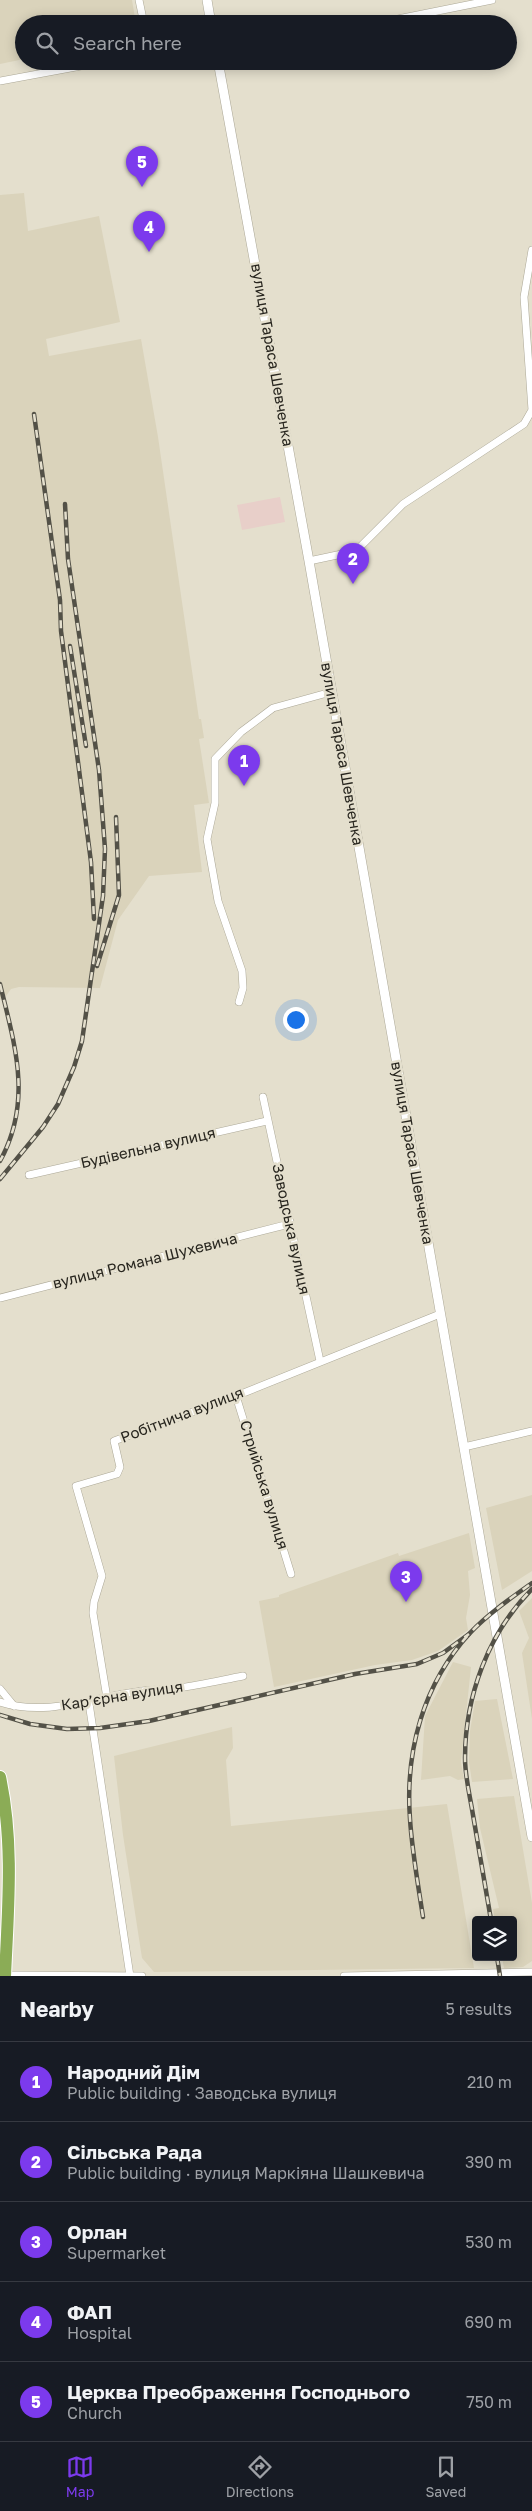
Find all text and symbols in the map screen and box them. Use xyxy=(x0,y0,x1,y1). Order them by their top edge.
search box xyxy=(15,15,517,70)
icon: search xyxy=(33,29,61,57)
text: Search here xyxy=(73,31,182,54)
pin: 5 xyxy=(126,146,158,187)
pin: 4 xyxy=(133,211,165,252)
street label: вулиця Тараса Шевченка xyxy=(248,262,298,448)
pin: 2 xyxy=(337,543,369,584)
street label: вулиця Тараса Шевченка xyxy=(318,661,368,847)
pin: 1 xyxy=(228,745,260,786)
your location xyxy=(283,1007,309,1033)
street label: вулиця Тараса Шевченка xyxy=(388,1060,438,1246)
street label: Будівельна вулиця xyxy=(79,1123,217,1171)
street label: Заводська вулиця xyxy=(269,1162,315,1296)
street label: вулиця Романа Шухевича xyxy=(51,1228,239,1292)
street label: Робітнича вулиця xyxy=(118,1382,246,1446)
street label: Стрийська вулиця xyxy=(237,1418,293,1551)
pin: 3 xyxy=(390,1561,422,1602)
street label: Карʼєрна вулиця xyxy=(60,1676,184,1714)
map controls xyxy=(472,1916,517,1961)
button: layers xyxy=(472,1916,517,1961)
text: Nearby xyxy=(20,1996,94,2022)
text: 5 results xyxy=(446,1999,512,2019)
text: Народний Дім xyxy=(67,2060,200,2083)
text: 1 xyxy=(32,2072,40,2092)
text: 210 m xyxy=(467,2072,512,2092)
text: Public building · Заводська вулиця xyxy=(67,2083,337,2103)
text: Сільська Рада xyxy=(67,2140,202,2163)
text: 2 xyxy=(31,2152,41,2172)
text: 390 m xyxy=(465,2152,512,2172)
text: Public building · вулиця Маркіяна Шашкевича xyxy=(67,2163,425,2183)
text: Орлан xyxy=(67,2220,127,2243)
text: 3 xyxy=(31,2232,41,2252)
text: 530 m xyxy=(465,2232,512,2252)
text: Supermarket xyxy=(67,2243,166,2263)
text: ФАП xyxy=(67,2300,112,2323)
text: 4 xyxy=(31,2312,41,2332)
text: 690 m xyxy=(465,2312,512,2332)
text: Hospital xyxy=(67,2323,132,2343)
text: Церква Преображення Господнього xyxy=(67,2380,410,2403)
text: 5 xyxy=(31,2392,41,2412)
text: 750 m xyxy=(466,2392,512,2412)
text: Church xyxy=(67,2403,122,2423)
tab: Map xyxy=(66,2453,94,2500)
tab: Directions xyxy=(226,2453,294,2500)
tab: Saved xyxy=(425,2453,466,2500)

